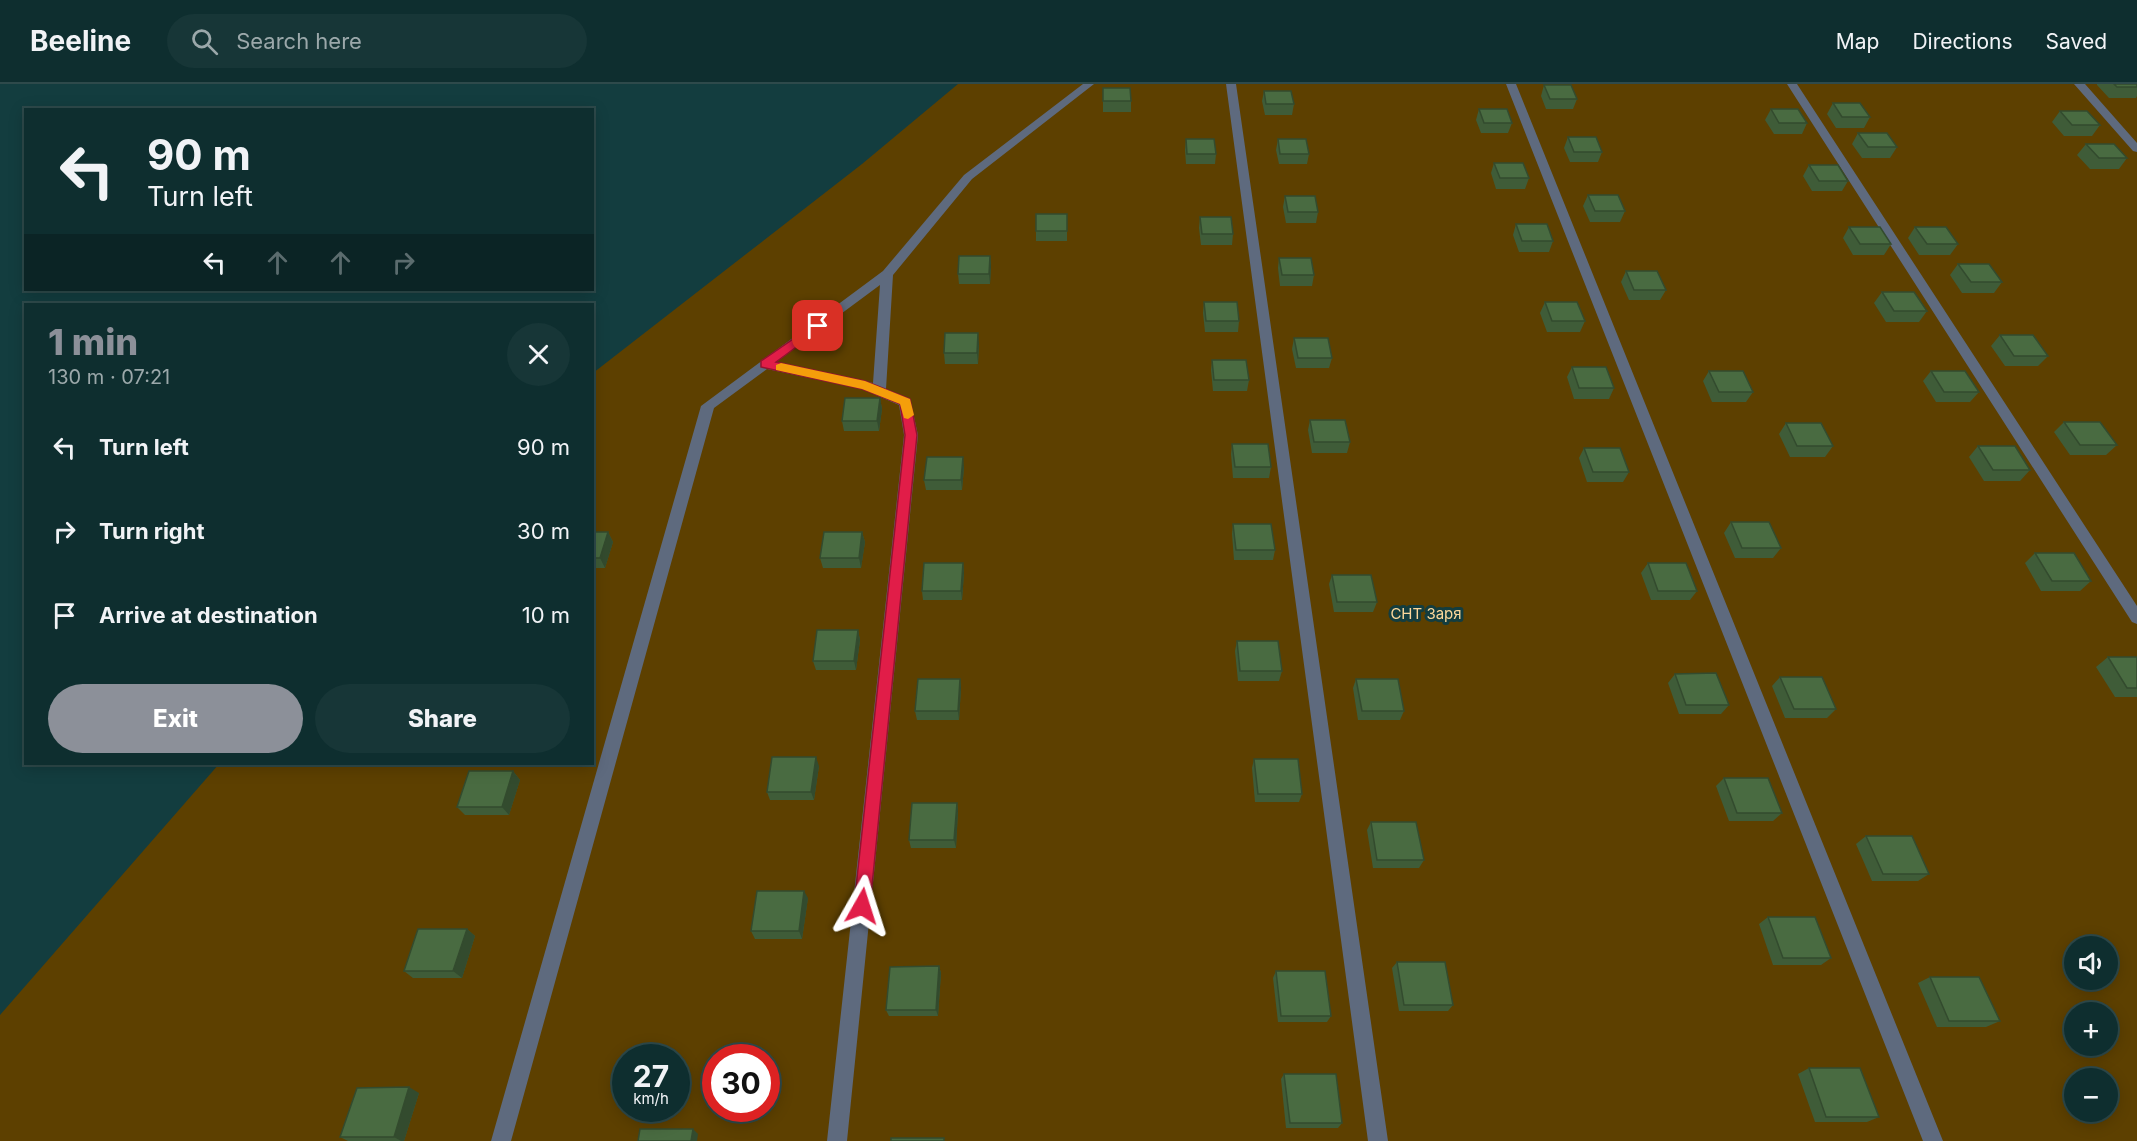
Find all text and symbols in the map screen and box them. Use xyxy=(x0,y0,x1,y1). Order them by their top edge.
search box xyxy=(167,14,587,68)
text: Beeline xyxy=(30,24,131,58)
icon: search xyxy=(188,25,221,58)
text: Search here xyxy=(236,28,362,54)
text: Map xyxy=(1836,29,1879,54)
text: Directions xyxy=(1912,29,2013,54)
text: Saved xyxy=(2046,29,2107,54)
text: 90 m xyxy=(147,129,251,180)
icon: left xyxy=(48,132,126,210)
text: Turn left xyxy=(147,180,253,213)
icon: left xyxy=(198,246,231,279)
icon: ahead xyxy=(261,246,294,279)
icon: ahead xyxy=(324,246,357,279)
icon: right xyxy=(387,246,420,279)
pin xyxy=(792,300,843,351)
icon: arrive xyxy=(801,309,834,342)
text: 1 min xyxy=(48,320,138,364)
button: close xyxy=(507,323,570,386)
text: 130 m · 07:21 xyxy=(48,365,170,389)
icon: left xyxy=(48,431,81,464)
text: Turn left xyxy=(99,434,189,460)
text: 90 m xyxy=(517,434,570,460)
icon: right xyxy=(48,515,81,548)
text: Turn right xyxy=(99,518,205,544)
text: 30 m xyxy=(517,518,570,544)
icon: arrive xyxy=(48,599,81,632)
text: Arrive at destination xyxy=(99,602,318,628)
text: 10 m xyxy=(522,602,570,628)
park label: СНТ Заря xyxy=(1390,604,1462,623)
button: Exit xyxy=(48,684,303,753)
button: Share xyxy=(315,684,570,753)
position arrow xyxy=(830,874,894,938)
map controls xyxy=(2064,936,2118,1122)
button: sound xyxy=(2064,936,2118,990)
button: + xyxy=(2064,1002,2118,1056)
speed limit sign: 30 xyxy=(702,1044,780,1122)
text: 27 xyxy=(633,1058,669,1094)
button: − xyxy=(2064,1068,2118,1122)
text: km/h xyxy=(633,1089,669,1108)

